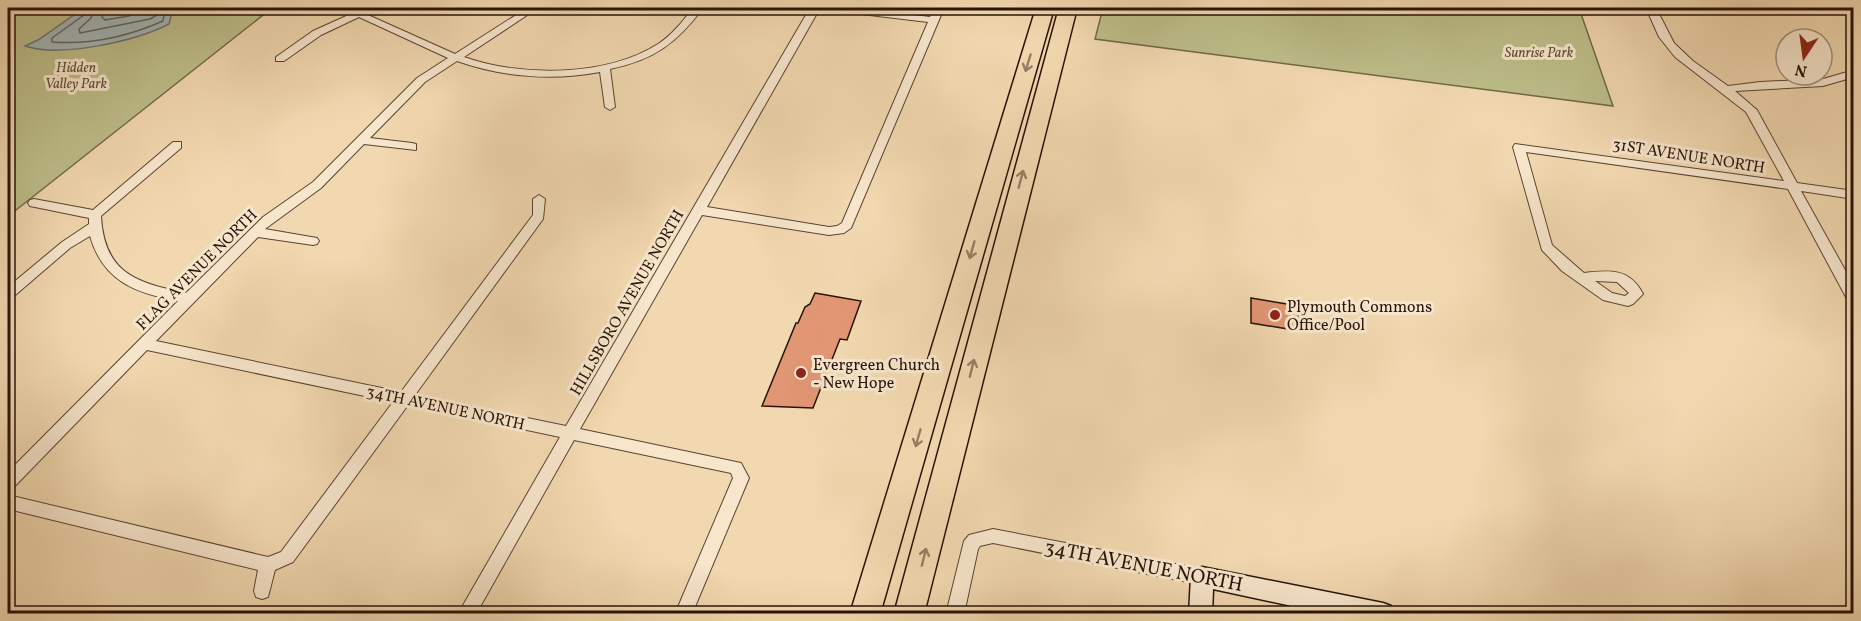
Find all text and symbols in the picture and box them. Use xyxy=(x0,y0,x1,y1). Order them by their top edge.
north arrow xyxy=(1774,27,1834,87)
park label: Sunrise Park xyxy=(1505,44,1574,63)
one-way arrow xyxy=(1022,53,1033,72)
text: N xyxy=(1793,58,1809,82)
park label: Hidden Valley Park xyxy=(45,59,108,94)
street label: 31ST AVENUE NORTH xyxy=(1611,134,1766,180)
one-way arrow xyxy=(1016,170,1028,189)
street label: FLAG AVENUE NORTH xyxy=(132,205,263,336)
street label: HILLSBORO AVENUE NORTH xyxy=(565,206,690,400)
one-way arrow xyxy=(966,240,978,259)
place label: Plymouth Commons Office/Pool xyxy=(1287,297,1432,337)
marker: Plymouth Commons Office/Pool xyxy=(1268,308,1282,322)
place label: Evergreen Church - New Hope xyxy=(813,355,940,395)
one-way arrow xyxy=(967,359,979,378)
marker: Evergreen Church - New Hope xyxy=(794,366,808,380)
street label: 34TH AVENUE NORTH xyxy=(364,381,527,436)
one-way arrow xyxy=(912,428,923,447)
street label: 34TH AVENUE NORTH xyxy=(1042,534,1245,600)
one-way arrow xyxy=(919,548,930,567)

